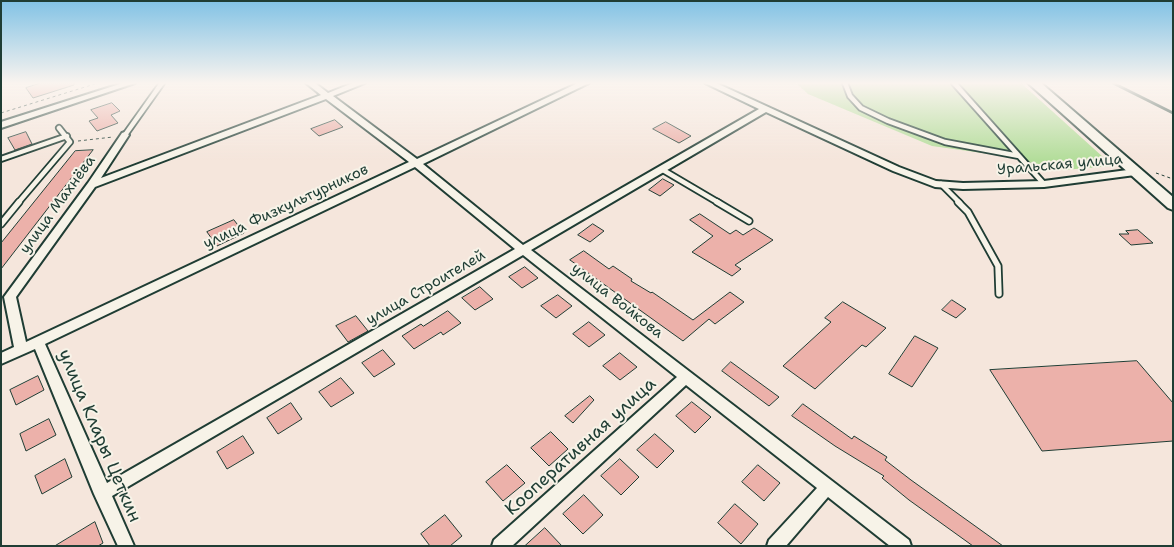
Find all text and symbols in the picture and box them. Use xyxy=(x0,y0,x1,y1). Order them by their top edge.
street label: Уральская улица xyxy=(996,151,1124,179)
street label: улица Махнёва xyxy=(16,152,100,258)
street label: улица Физкультурников xyxy=(201,161,371,253)
street label: улица Строителей xyxy=(363,246,489,330)
street label: улица Войкова xyxy=(567,259,667,343)
street label: улица Клары Цеткин xyxy=(53,346,145,526)
street label: Кооперативная улица xyxy=(501,373,661,521)

